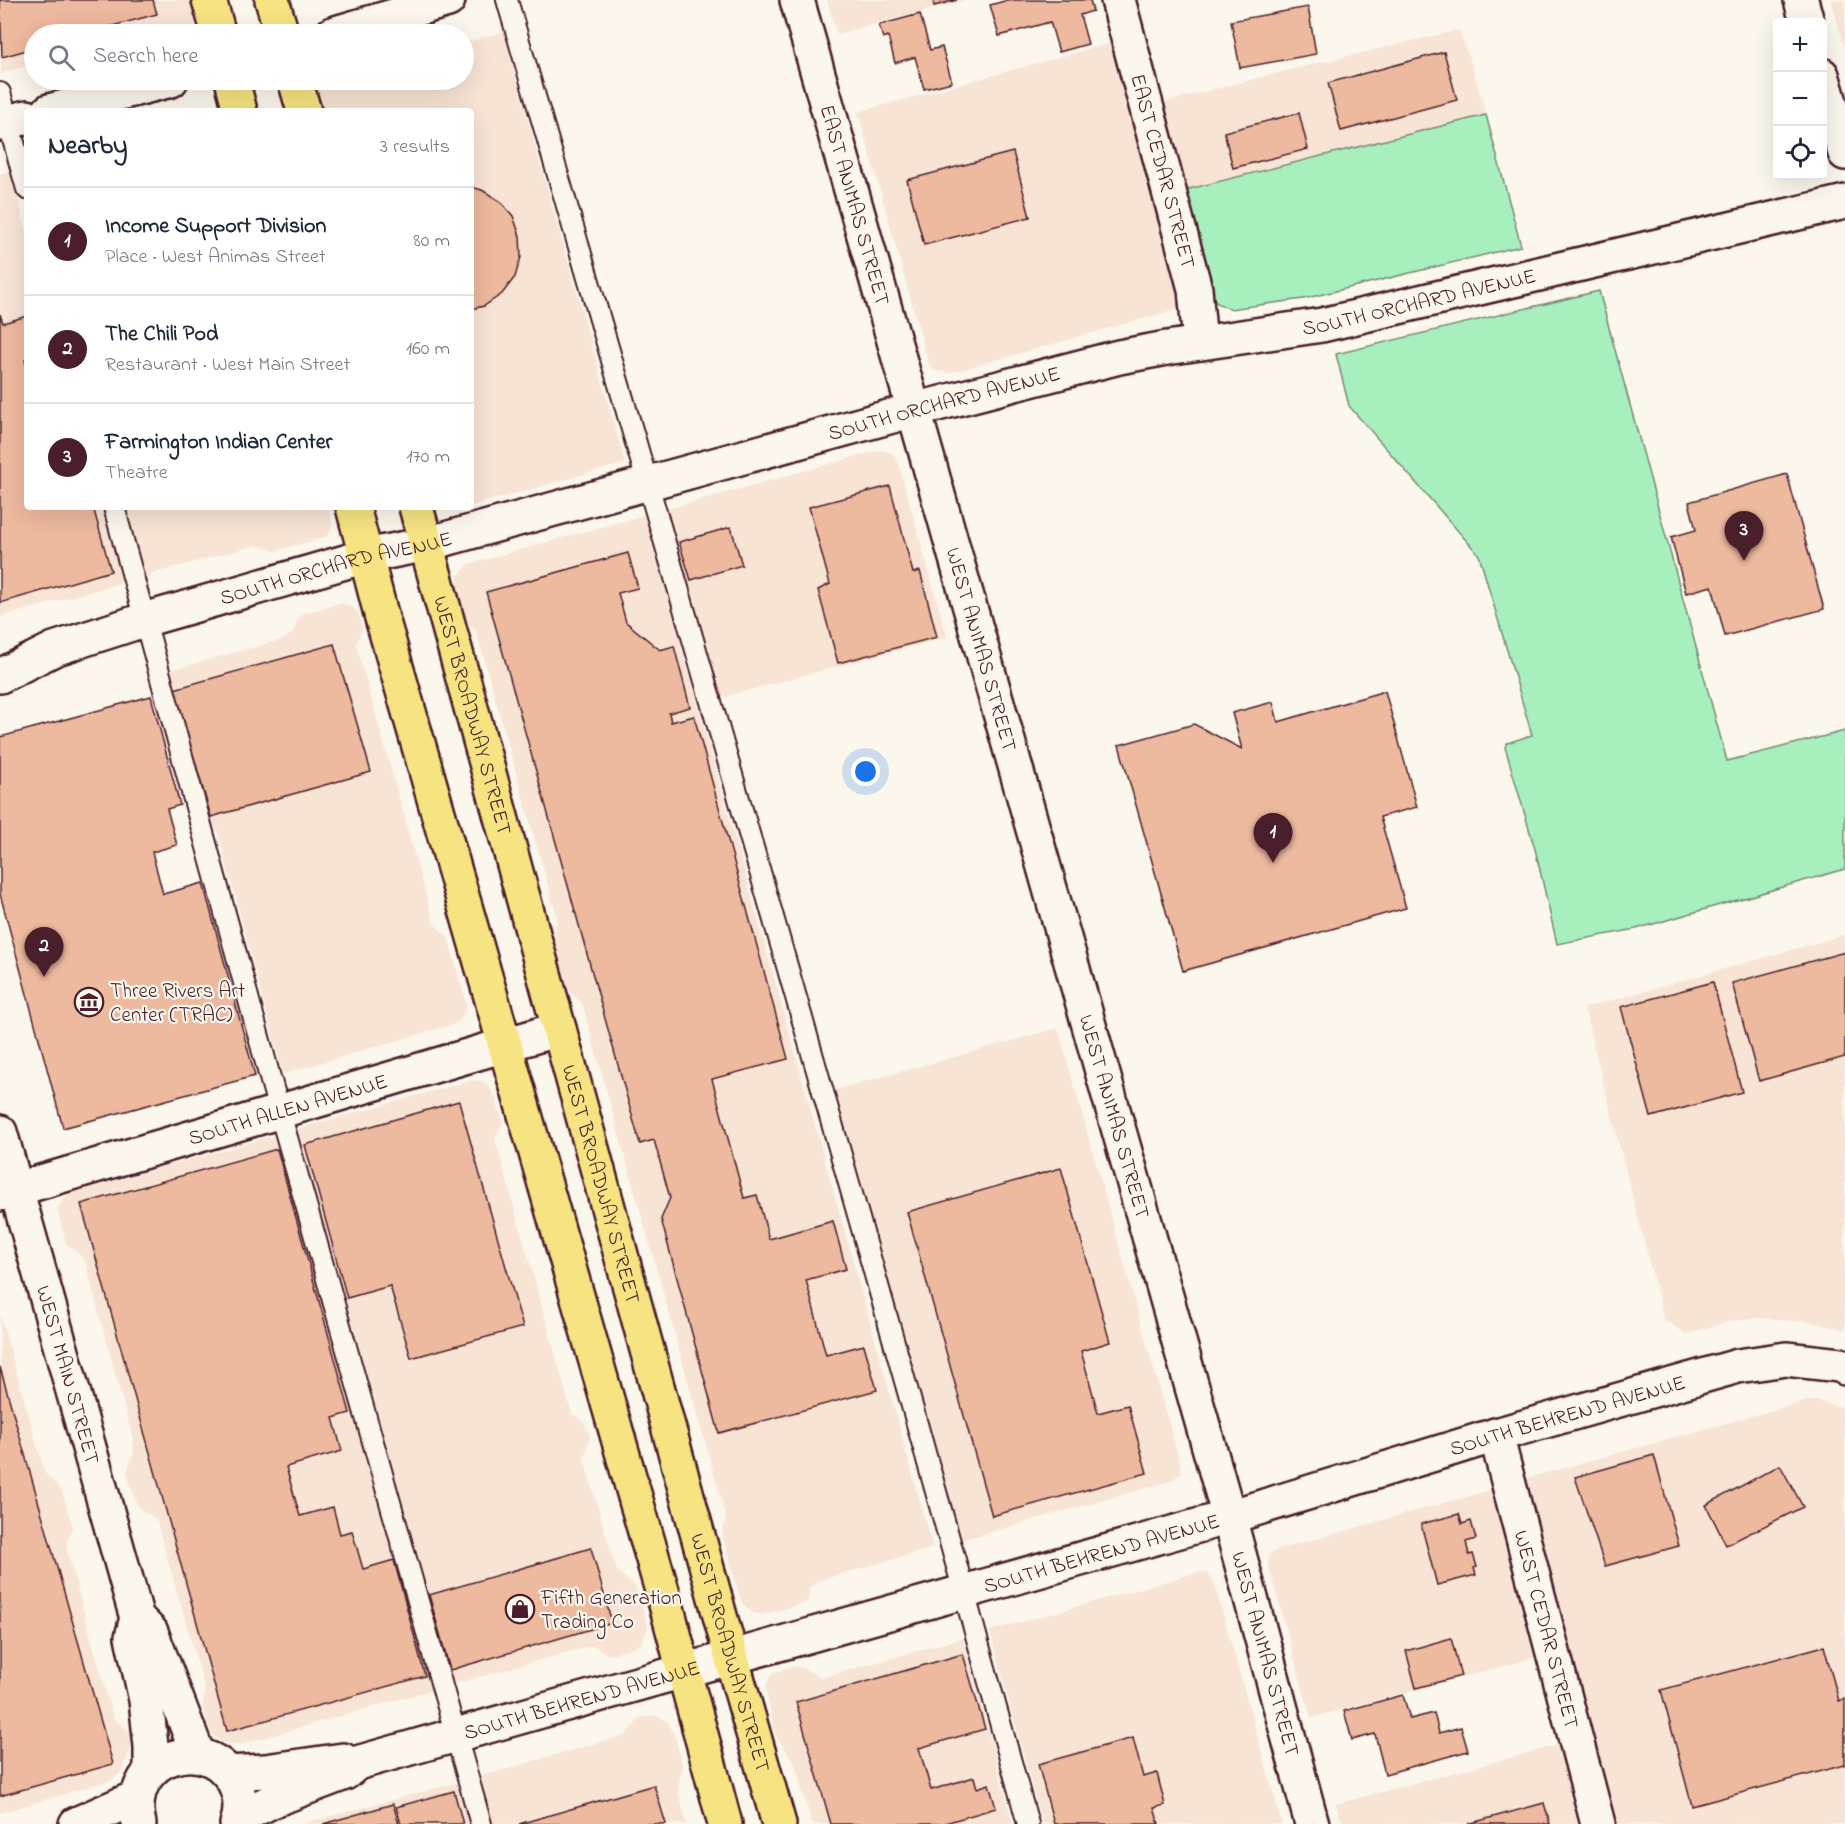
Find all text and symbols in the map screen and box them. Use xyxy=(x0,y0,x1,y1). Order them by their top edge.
map controls xyxy=(1773,18,1827,180)
button: + xyxy=(1773,18,1827,72)
search box xyxy=(24,24,474,90)
icon: search xyxy=(45,41,78,74)
text: Search here xyxy=(93,41,198,73)
street label: EAST CEDAR STREET xyxy=(1121,71,1202,272)
button: − xyxy=(1773,72,1827,126)
street label: EAST ANIMAS STREET xyxy=(811,101,896,309)
button: locate xyxy=(1773,126,1827,180)
text: Nearby xyxy=(48,128,127,166)
text: 3 results xyxy=(380,133,450,162)
text: Income Support Division xyxy=(105,211,326,243)
text: 1 xyxy=(64,227,71,256)
text: 80 m xyxy=(413,227,450,256)
text: Place · West Animas Street xyxy=(105,243,326,272)
street label: SOUTH ORCHARD AVENUE xyxy=(1300,262,1539,345)
text: The Chili Pod xyxy=(105,319,218,351)
text: 2 xyxy=(63,335,72,364)
text: 160 m xyxy=(406,335,450,364)
text: Restaurant · West Main Street xyxy=(105,351,350,380)
street label: SOUTH ORCHARD AVENUE xyxy=(825,360,1064,450)
text: Farmington Indian Center xyxy=(105,427,332,459)
text: 3 xyxy=(63,443,72,472)
text: 170 m xyxy=(406,443,450,472)
text: Theatre xyxy=(105,459,168,488)
pin: 3 xyxy=(1724,512,1764,561)
street label: SOUTH ORCHARD AVENUE xyxy=(217,525,456,614)
street label: WEST ANIMAS STREET xyxy=(937,544,1023,755)
street label: WEST BROADWAY STREET xyxy=(424,593,518,839)
your location xyxy=(851,757,880,786)
pin: 1 xyxy=(1254,814,1292,863)
pin: 2 xyxy=(24,928,63,977)
place label: Three Rivers Art Center (TRAC) xyxy=(110,977,245,1031)
museum icon: Three Rivers Art Center (TRAC) xyxy=(73,986,105,1018)
street label: WEST ANIMAS STREET xyxy=(1070,1012,1156,1223)
street label: WEST BROADWAY STREET xyxy=(553,1062,647,1307)
street label: SOUTH ALLEN AVENUE xyxy=(185,1067,392,1155)
street label: WEST MAIN STREET xyxy=(27,1282,106,1468)
street label: SOUTH BEHREND AVENUE xyxy=(1446,1369,1689,1465)
street label: SOUTH BEHREND AVENUE xyxy=(980,1507,1223,1603)
street label: WEST CEDAR STREET xyxy=(1505,1527,1585,1732)
street label: WEST BROADWAY STREET xyxy=(681,1530,776,1776)
street label: WEST ANIMAS STREET xyxy=(1222,1549,1306,1760)
place label: Fifth Generation Trading Co xyxy=(540,1584,682,1640)
shop icon: Fifth Generation Trading Co xyxy=(504,1593,536,1625)
street label: SOUTH BEHREND AVENUE xyxy=(461,1654,704,1749)

